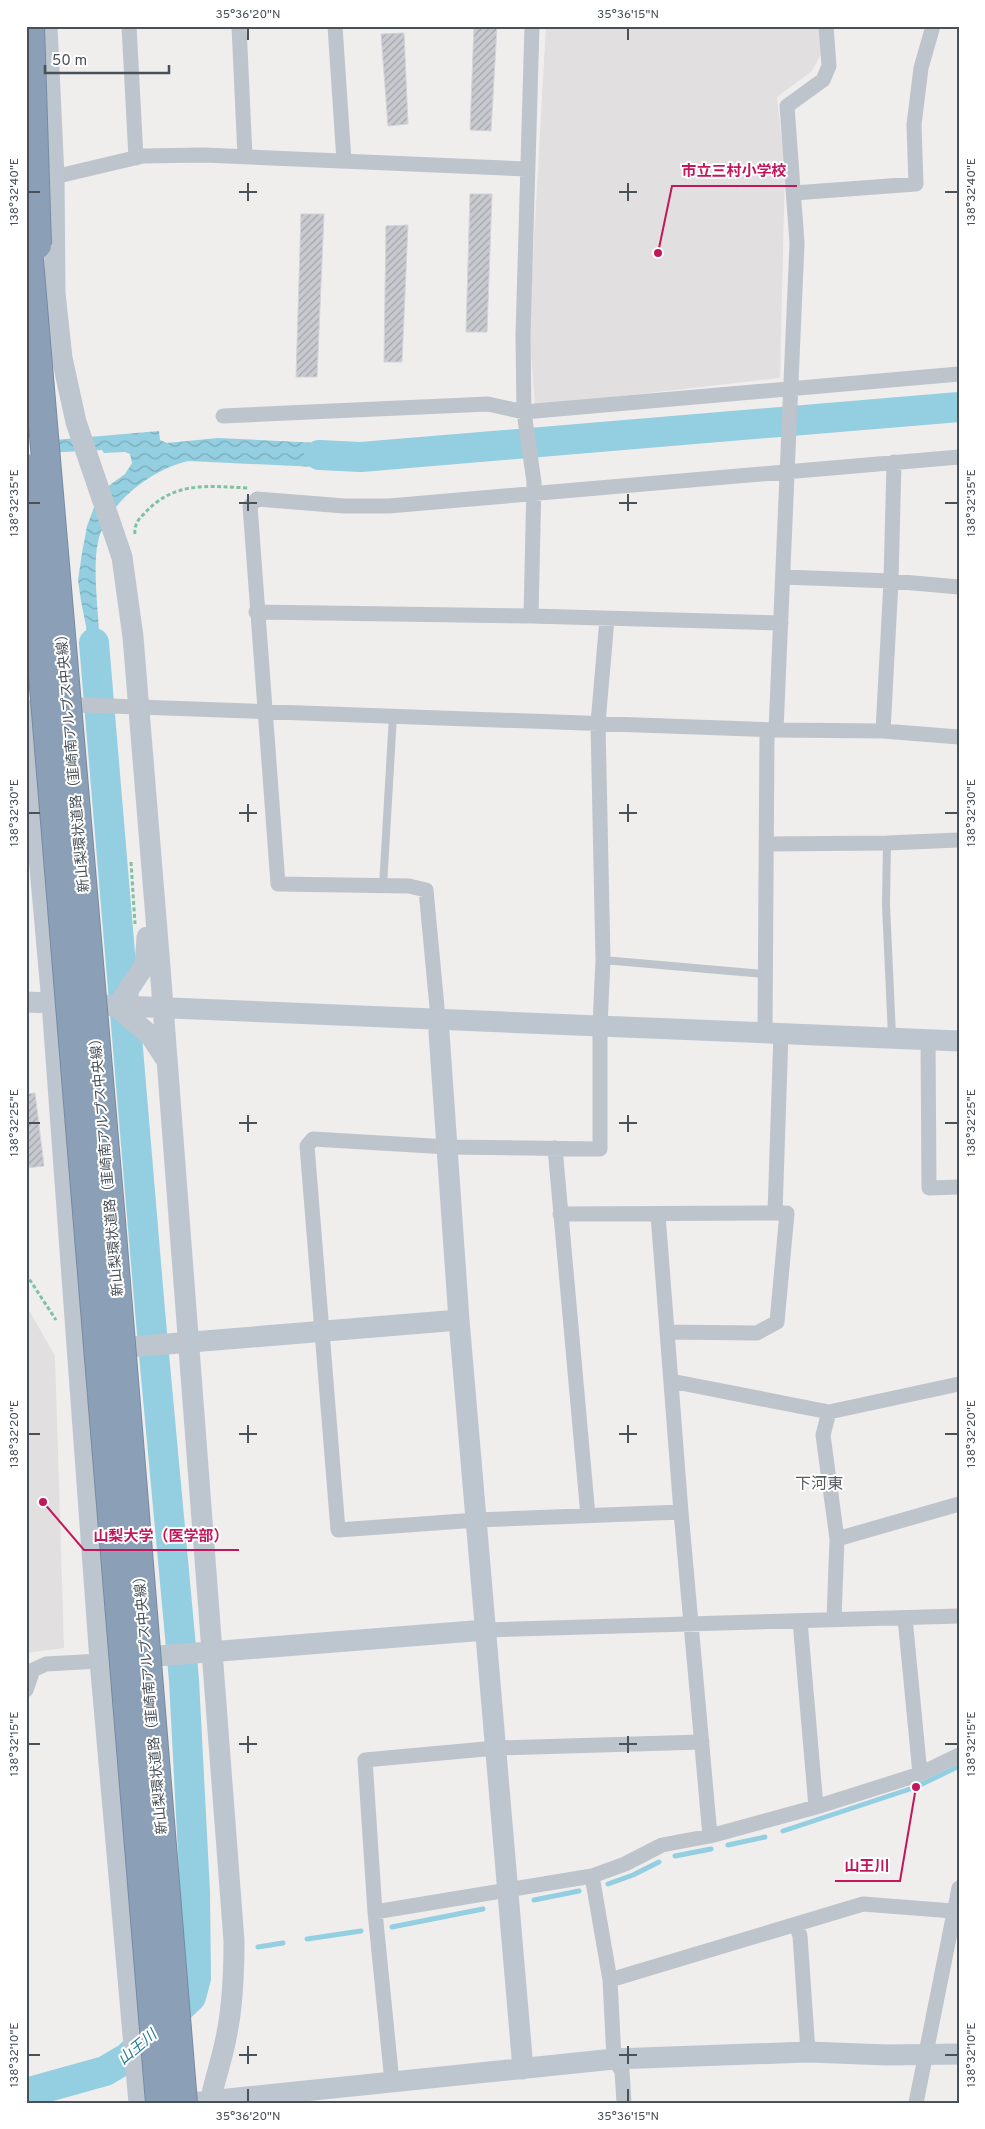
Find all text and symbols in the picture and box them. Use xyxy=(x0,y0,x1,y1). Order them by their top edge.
text: 35°36'20"N xyxy=(216,7,280,23)
text: 35°36'15"N xyxy=(597,7,659,23)
scale bar xyxy=(45,42,169,74)
text: 50 m xyxy=(52,52,87,71)
callout: 市立三村小学校 xyxy=(672,156,797,186)
text: 138°32'40"E xyxy=(7,158,23,226)
text: 138°32'40"E xyxy=(964,158,980,226)
text: 市立三村小学校 xyxy=(681,162,787,182)
text: 138°32'35"E xyxy=(7,469,23,537)
text: 138°32'35"E xyxy=(964,469,980,537)
street label: 新山梨環状道路（韮崎南アルプス中央線） xyxy=(52,627,94,893)
text: 138°32'30"E xyxy=(7,779,23,847)
text: 138°32'30"E xyxy=(964,779,980,847)
street label: 新山梨環状道路（韮崎南アルプス中央線） xyxy=(86,1031,128,1297)
text: 138°32'25"E xyxy=(7,1089,23,1157)
text: 138°32'25"E xyxy=(964,1089,980,1157)
text: 138°32'20"E xyxy=(7,1400,23,1468)
text: 138°32'20"E xyxy=(964,1400,980,1468)
district label: 下河東 xyxy=(795,1475,843,1495)
callout: 山梨大学（医学部） xyxy=(84,1520,239,1550)
text: 山梨大学（医学部） xyxy=(93,1528,229,1547)
street label: 新山梨環状道路（韮崎南アルプス中央線） xyxy=(130,1569,172,1835)
text: 138°32'15"E xyxy=(7,1712,23,1776)
text: 138°32'15"E xyxy=(964,1712,980,1776)
callout: 山王川 xyxy=(835,1851,900,1881)
text: 山王川 xyxy=(844,1858,890,1877)
text: 138°32'10"E xyxy=(7,2022,23,2088)
text: 138°32'10"E xyxy=(964,2022,980,2088)
water label: 山王川 xyxy=(115,2025,163,2070)
text: 35°36'20"N xyxy=(216,2109,280,2125)
text: 35°36'15"N xyxy=(597,2109,659,2125)

